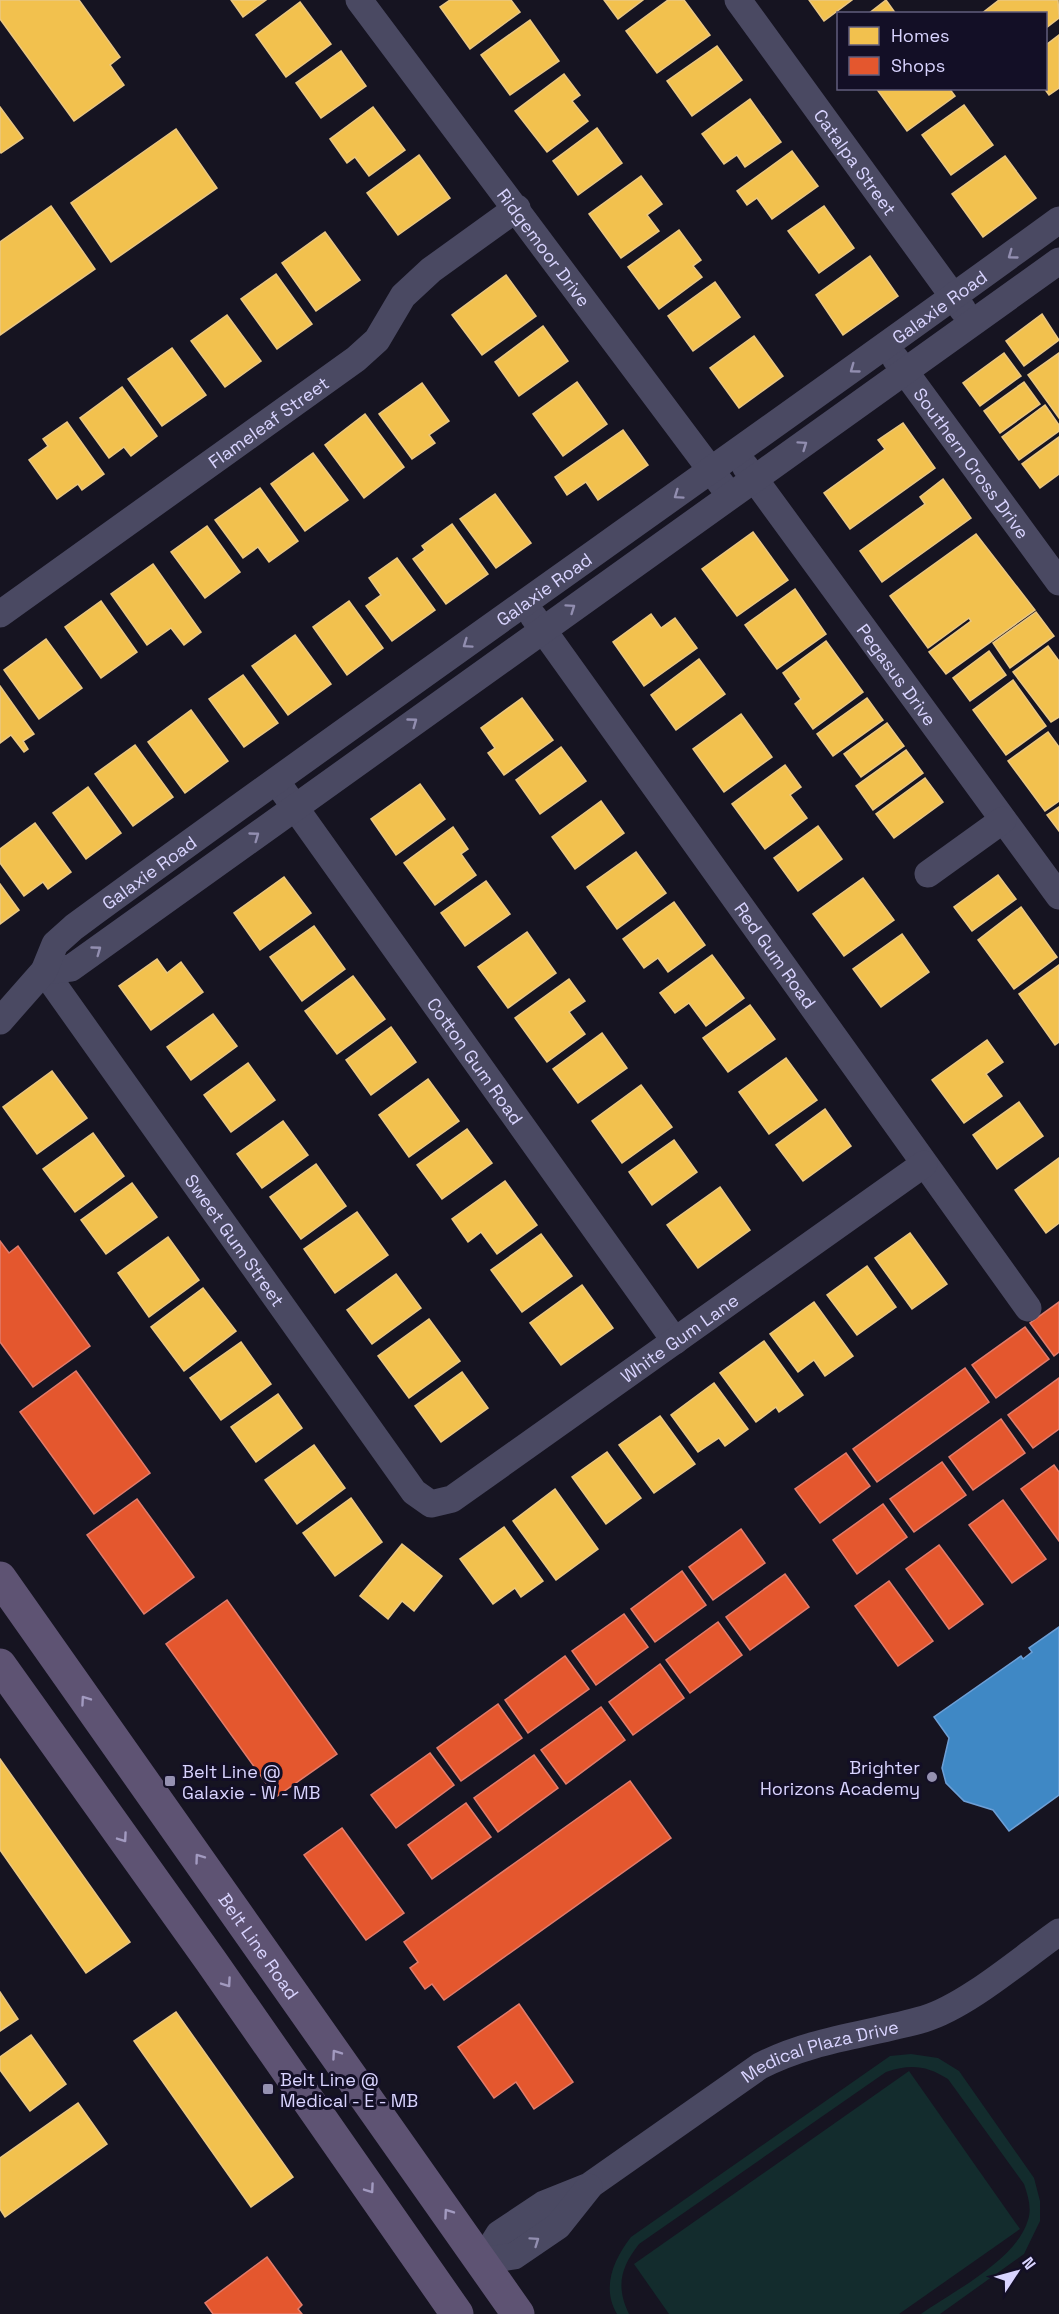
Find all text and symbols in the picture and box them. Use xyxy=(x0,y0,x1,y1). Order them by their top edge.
legend xyxy=(837,12,1047,90)
text: Homes xyxy=(891,24,950,47)
text: Shops xyxy=(891,54,945,77)
street label: Catalpa Street xyxy=(809,104,902,220)
street label: Ridgemoor Drive xyxy=(492,184,596,311)
one-way arrow xyxy=(1007,248,1018,259)
street label: Galaxie Road xyxy=(887,265,991,349)
one-way arrow xyxy=(849,362,860,373)
street label: Flameleaf Street xyxy=(203,371,333,473)
street label: Southern Cross Drive xyxy=(909,383,1035,543)
one-way arrow xyxy=(796,441,807,452)
one-way arrow xyxy=(673,487,684,498)
street label: Galaxie Road xyxy=(492,547,596,631)
one-way arrow xyxy=(565,604,576,615)
street label: Pegasus Drive xyxy=(852,619,942,730)
one-way arrow xyxy=(463,637,474,648)
one-way arrow xyxy=(406,718,417,729)
street label: Galaxie Road xyxy=(97,830,201,914)
one-way arrow xyxy=(248,832,259,843)
street label: Red Gum Road xyxy=(730,897,821,1013)
one-way arrow xyxy=(90,946,101,957)
street label: Cotton Gum Road xyxy=(422,993,529,1129)
street label: Sweet Gum Street xyxy=(180,1169,290,1311)
street label: White Gum Lane xyxy=(616,1288,743,1387)
one-way arrow xyxy=(82,1695,93,1706)
place label: Brighter Horizons Academy xyxy=(760,1756,920,1800)
place label: Belt Line @ Galaxie - W - MB xyxy=(182,1760,321,1804)
marker: Brighter Horizons Academy xyxy=(925,1770,939,1784)
marker: Belt Line @ Galaxie - W - MB xyxy=(163,1774,177,1788)
one-way arrow xyxy=(116,1831,127,1842)
one-way arrow xyxy=(195,1854,206,1865)
street label: Belt Line Road xyxy=(214,1888,304,2004)
one-way arrow xyxy=(220,1977,231,1988)
street label: Medical Plaza Drive xyxy=(736,2014,901,2088)
one-way arrow xyxy=(332,2049,343,2060)
place label: Belt Line @ Medical - E - MB xyxy=(280,2068,418,2112)
marker: Belt Line @ Medical - E - MB xyxy=(261,2082,275,2096)
one-way arrow xyxy=(363,2182,374,2193)
one-way arrow xyxy=(444,2209,455,2220)
one-way arrow xyxy=(529,2237,540,2248)
north arrow xyxy=(987,2242,1047,2302)
text: N xyxy=(1017,2253,1040,2274)

